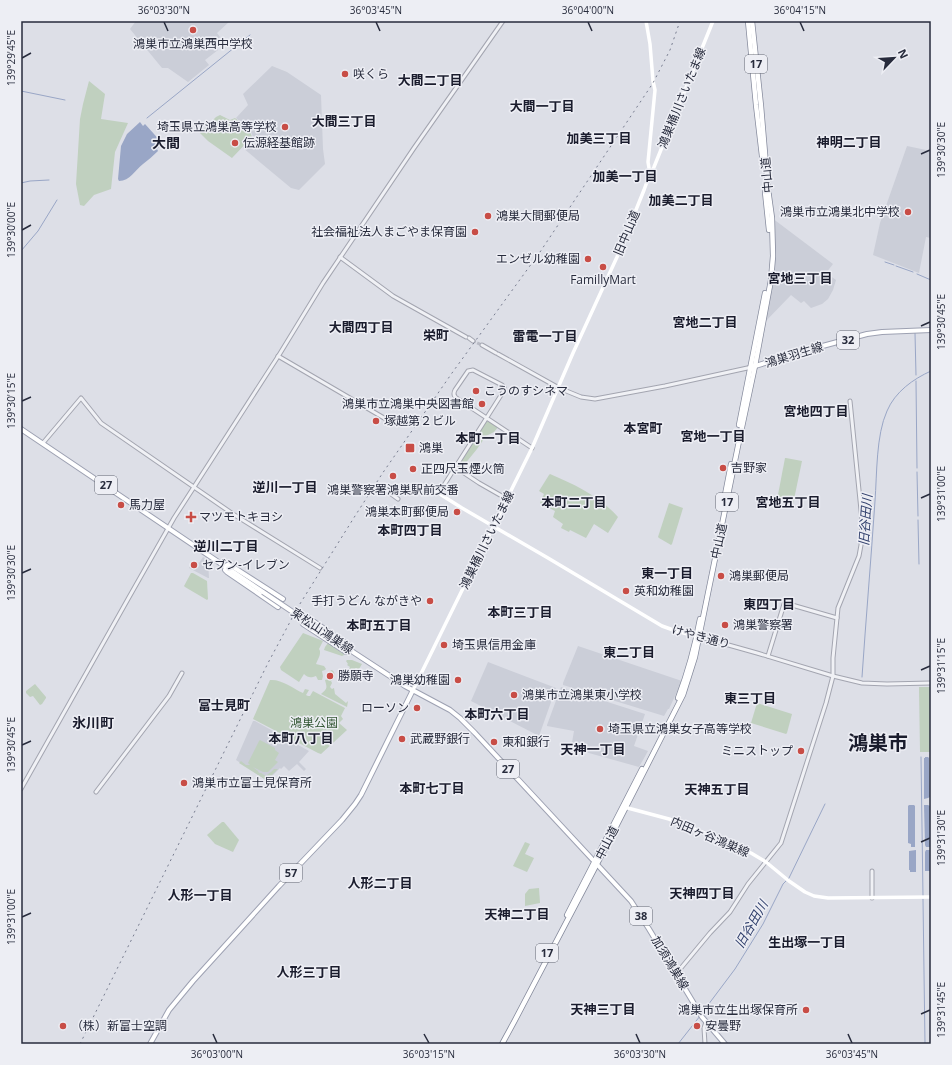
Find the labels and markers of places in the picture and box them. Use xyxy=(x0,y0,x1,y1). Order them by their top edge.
marker: 鴻巣市立鴻巣西中学校 xyxy=(188,25,198,35)
place label: 鴻巣市立鴻巣西中学校 xyxy=(133,35,253,52)
place label: 咲くら xyxy=(353,65,389,82)
marker: 咲くら xyxy=(340,69,350,79)
place label: 埼玉県立鴻巣高等学校 xyxy=(157,118,277,135)
marker: 埼玉県立鴻巣高等学校 xyxy=(280,122,290,132)
place label: 伝源経基館跡 xyxy=(243,134,315,151)
marker: 伝源経基館跡 xyxy=(230,138,240,148)
place label: 鴻巣市立鴻巣北中学校 xyxy=(780,203,900,220)
place label: 鴻巣大間郵便局 xyxy=(496,207,580,224)
marker: 鴻巣市立鴻巣北中学校 xyxy=(903,207,913,217)
marker: 鴻巣大間郵便局 xyxy=(483,211,493,221)
place label: 社会福祉法人まごやま保育園 xyxy=(311,223,467,240)
marker: 社会福祉法人まごやま保育園 xyxy=(470,227,480,237)
place label: エンゼル幼稚園 xyxy=(496,250,580,267)
marker: エンゼル幼稚園 xyxy=(583,254,593,264)
marker: FamillyMart xyxy=(598,262,608,272)
place label: FamillyMart xyxy=(570,271,636,288)
place label: こうのすシネマ xyxy=(484,382,568,399)
marker: こうのすシネマ xyxy=(471,386,481,396)
place label: 鴻巣市立鴻巣中央図書館 xyxy=(342,395,474,412)
marker: 鴻巣市立鴻巣中央図書館 xyxy=(477,399,487,409)
place label: 塚越第２ビル xyxy=(384,412,456,429)
marker: 塚越第２ビル xyxy=(371,416,381,426)
place label: 鴻巣 xyxy=(419,439,443,456)
marker: 鴻巣 xyxy=(404,442,416,454)
place label: 吉野家 xyxy=(731,459,767,476)
place label: 正四尺玉煙火筒 xyxy=(421,460,505,477)
marker: 吉野家 xyxy=(718,463,728,473)
marker: 正四尺玉煙火筒 xyxy=(408,464,418,474)
marker: 鴻巣警察署鴻巣駅前交番 xyxy=(388,471,398,481)
place label: 鴻巣警察署鴻巣駅前交番 xyxy=(327,481,459,498)
place label: 馬力屋 xyxy=(129,496,165,513)
marker: 馬力屋 xyxy=(116,500,126,510)
place label: 鴻巣本町郵便局 xyxy=(365,503,449,520)
marker: 鴻巣本町郵便局 xyxy=(452,507,462,517)
place label: マツモトキヨシ xyxy=(199,508,283,525)
marker: マツモトキヨシ xyxy=(186,512,196,522)
place label: セブン-イレブン xyxy=(202,556,290,573)
marker: セブン-イレブン xyxy=(189,560,199,570)
place label: 鴻巣郵便局 xyxy=(729,567,789,584)
marker: 鴻巣郵便局 xyxy=(716,571,726,581)
place label: 英和幼稚園 xyxy=(634,582,694,599)
marker: 英和幼稚園 xyxy=(621,586,631,596)
place label: 手打うどん ながきや xyxy=(311,592,422,609)
marker: 手打うどん ながきや xyxy=(425,596,435,606)
place label: 鴻巣警察署 xyxy=(733,616,793,633)
marker: 鴻巣警察署 xyxy=(720,620,730,630)
place label: 埼玉県信用金庫 xyxy=(452,636,536,653)
marker: 埼玉県信用金庫 xyxy=(439,640,449,650)
place label: 勝願寺 xyxy=(338,667,374,684)
marker: 勝願寺 xyxy=(325,671,335,681)
place label: 鴻巣幼稚園 xyxy=(390,671,450,688)
marker: 鴻巣幼稚園 xyxy=(453,675,463,685)
place label: 鴻巣市立鴻巣東小学校 xyxy=(522,686,642,703)
marker: 鴻巣市立鴻巣東小学校 xyxy=(509,690,519,700)
place label: ローソン xyxy=(361,699,409,716)
marker: ローソン xyxy=(412,703,422,713)
place label: 埼玉県立鴻巣女子高等学校 xyxy=(608,720,752,737)
marker: 埼玉県立鴻巣女子高等学校 xyxy=(595,724,605,734)
place label: 武蔵野銀行 xyxy=(410,730,470,747)
place label: 東和銀行 xyxy=(502,733,550,750)
marker: 武蔵野銀行 xyxy=(397,734,407,744)
marker: 東和銀行 xyxy=(489,737,499,747)
place label: ミニストップ xyxy=(721,742,793,759)
marker: ミニストップ xyxy=(796,746,806,756)
place label: 鴻巣市立富士見保育所 xyxy=(192,774,312,791)
marker: 鴻巣市立富士見保育所 xyxy=(179,778,189,788)
place label: 鴻巣市立生出塚保育所 xyxy=(678,1001,798,1018)
marker: 鴻巣市立生出塚保育所 xyxy=(801,1005,811,1015)
place label: （株）新富士空調 xyxy=(71,1017,167,1034)
place label: 安曇野 xyxy=(705,1017,741,1034)
marker: （株）新富士空調 xyxy=(58,1021,68,1031)
marker: 安曇野 xyxy=(692,1021,702,1031)

